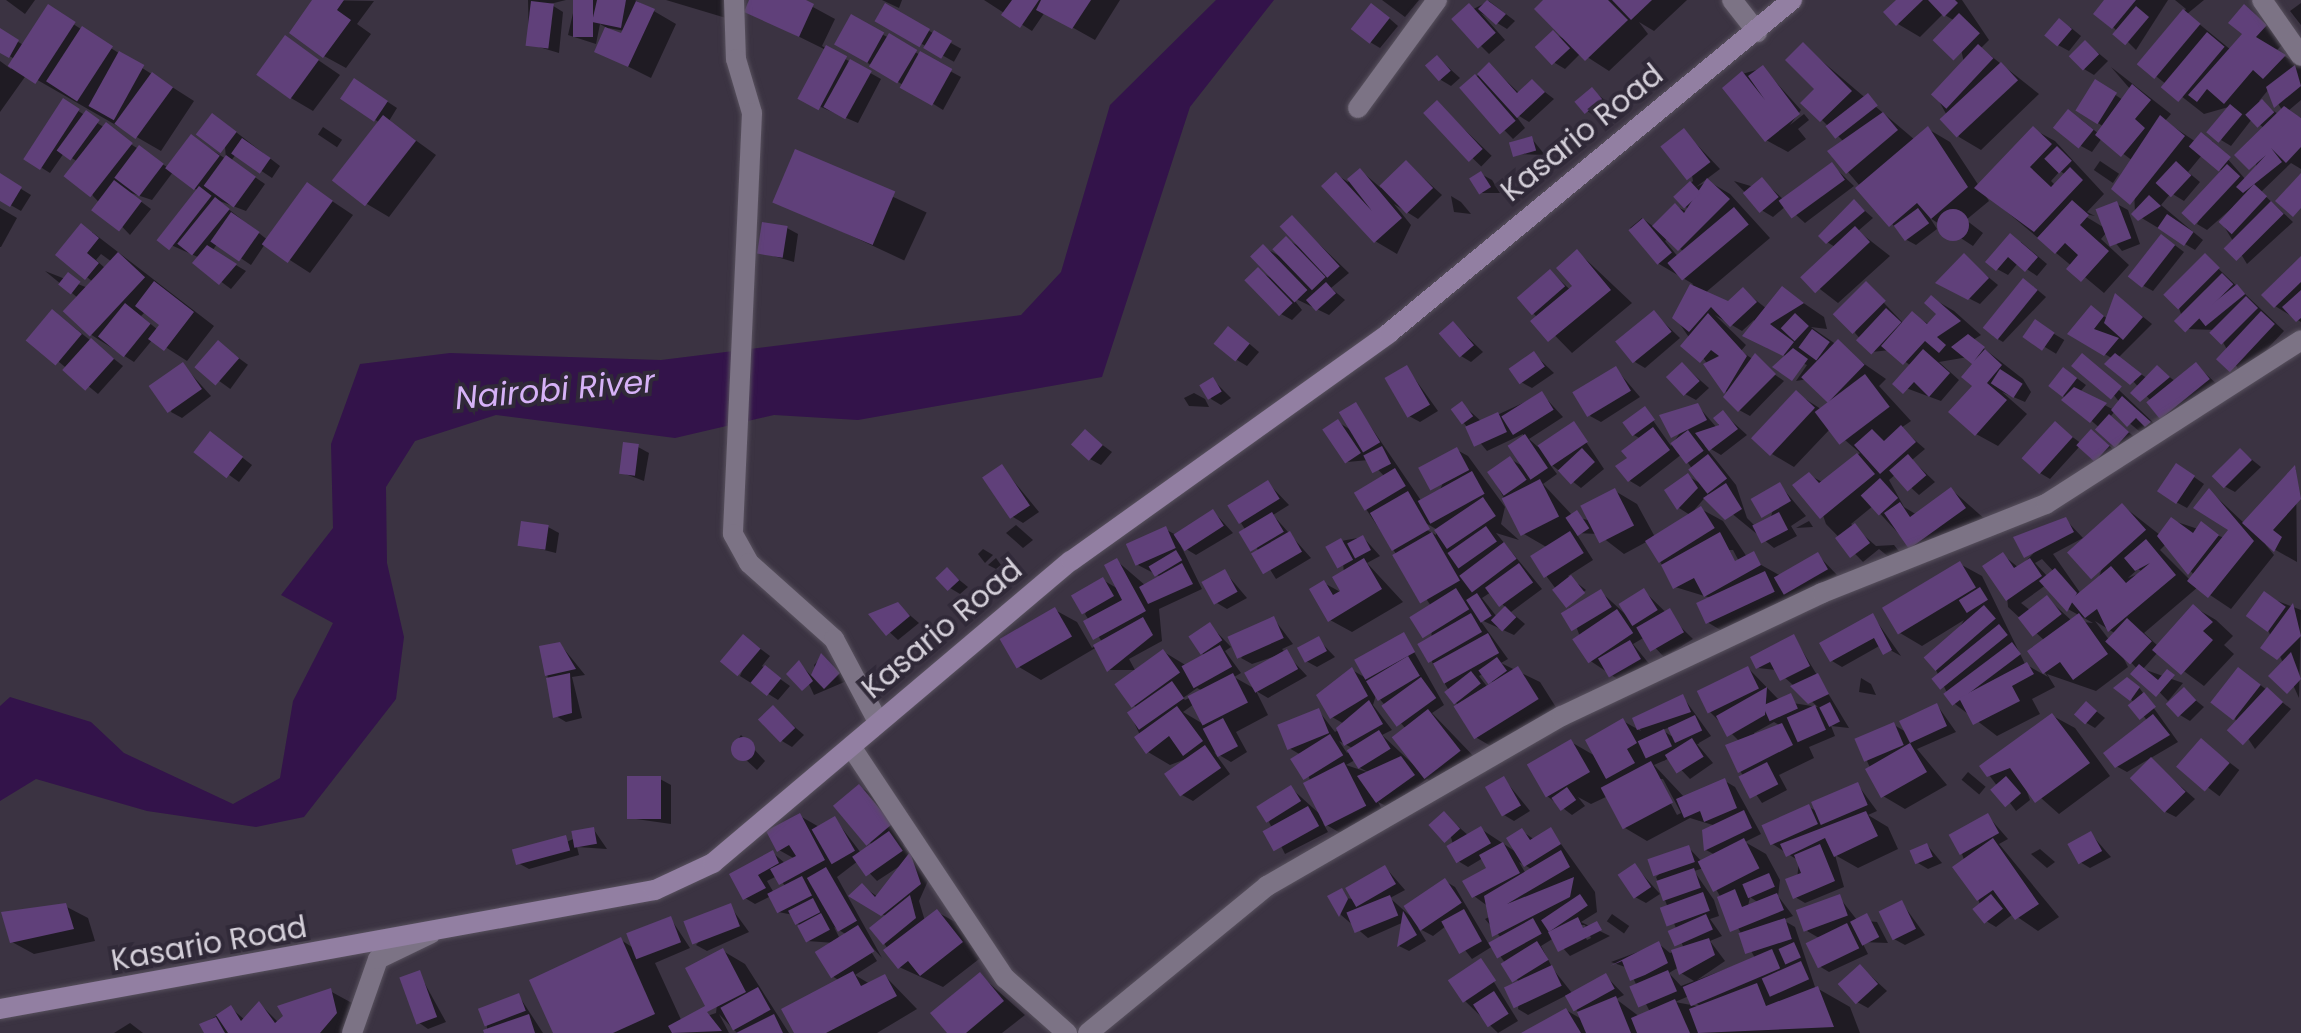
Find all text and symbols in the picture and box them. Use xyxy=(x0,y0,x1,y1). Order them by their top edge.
street label: Kasario Road xyxy=(1494,57,1670,209)
water label: Nairobi River xyxy=(453,362,657,418)
street label: Kasario Road xyxy=(855,552,1029,706)
street label: Kasario Road xyxy=(108,909,310,979)

